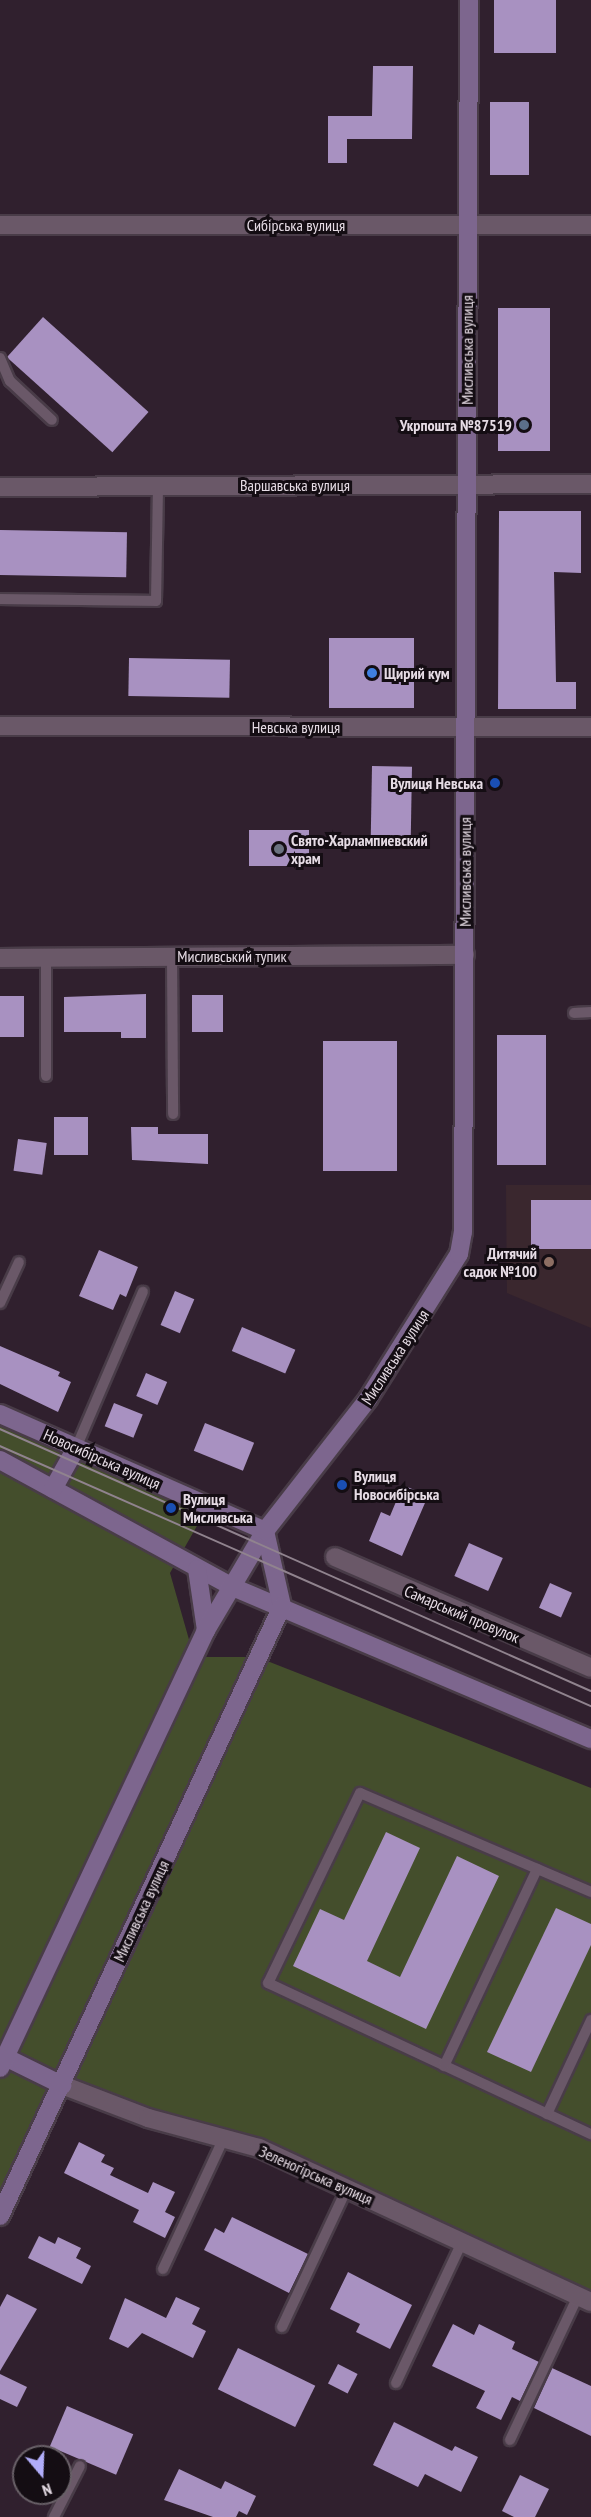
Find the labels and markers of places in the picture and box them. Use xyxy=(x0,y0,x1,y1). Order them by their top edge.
place label: Укрпошта №87519 xyxy=(400,415,512,435)
marker: Укрпошта №87519 xyxy=(517,418,531,432)
place label: Щирий кум xyxy=(384,663,450,683)
marker: Щирий кум xyxy=(365,666,379,680)
place label: Вулиця Невська xyxy=(390,773,483,793)
marker: Вулиця Невська xyxy=(488,776,502,790)
place label: Свято-Харлампиевский храм xyxy=(291,830,428,868)
marker: Свято-Харлампиевский храм xyxy=(272,842,286,856)
place label: Дитячий садок №100 xyxy=(464,1243,537,1281)
marker: Дитячий садок №100 xyxy=(542,1255,556,1269)
place label: Вулиця Новосибірська xyxy=(354,1466,439,1504)
marker: Вулиця Новосибірська xyxy=(335,1478,349,1492)
place label: Вулиця Мисливська xyxy=(183,1489,253,1527)
marker: Вулиця Мисливська xyxy=(164,1501,178,1515)

